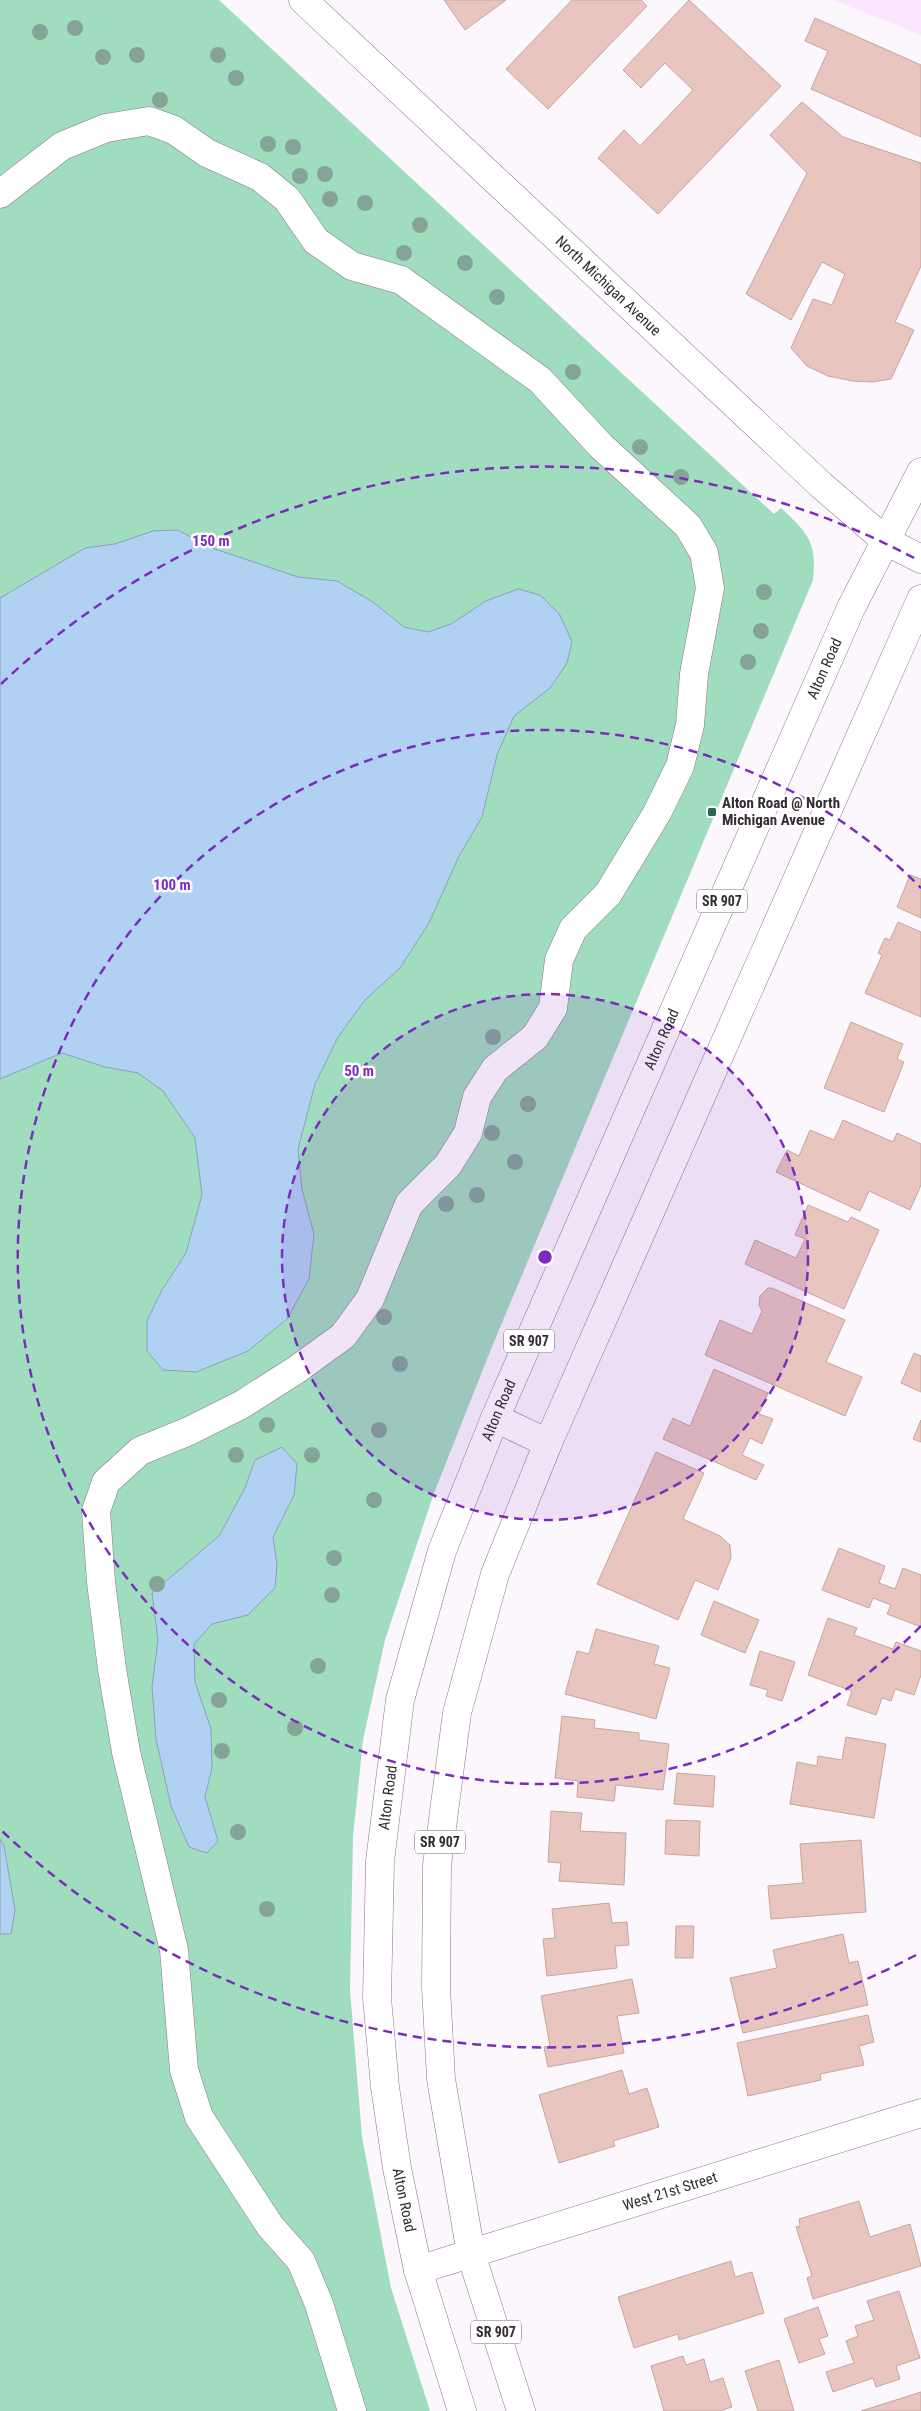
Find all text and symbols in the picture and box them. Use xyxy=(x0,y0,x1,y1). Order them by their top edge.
street label: North Michigan Avenue xyxy=(552,232,665,339)
text: 150 m xyxy=(192,532,230,550)
street label: Alton Road xyxy=(803,635,846,702)
place label: Alton Road @ North Michigan Avenue xyxy=(722,794,840,829)
marker: Alton Road @ North Michigan Avenue xyxy=(706,806,718,818)
text: 100 m xyxy=(153,876,191,894)
road number: SR 907 xyxy=(697,889,747,912)
street label: Alton Road xyxy=(640,1006,683,1073)
text: 50 m xyxy=(344,1062,374,1080)
centre of rings xyxy=(536,1248,554,1266)
road number: SR 907 xyxy=(504,1330,554,1352)
street label: Alton Road xyxy=(478,1377,520,1443)
street label: Alton Road xyxy=(375,1764,401,1831)
road number: SR 907 xyxy=(415,1830,465,1854)
street label: Alton Road xyxy=(388,2166,420,2234)
street label: West 21st Street xyxy=(621,2168,719,2214)
road number: SR 907 xyxy=(471,2320,521,2344)

